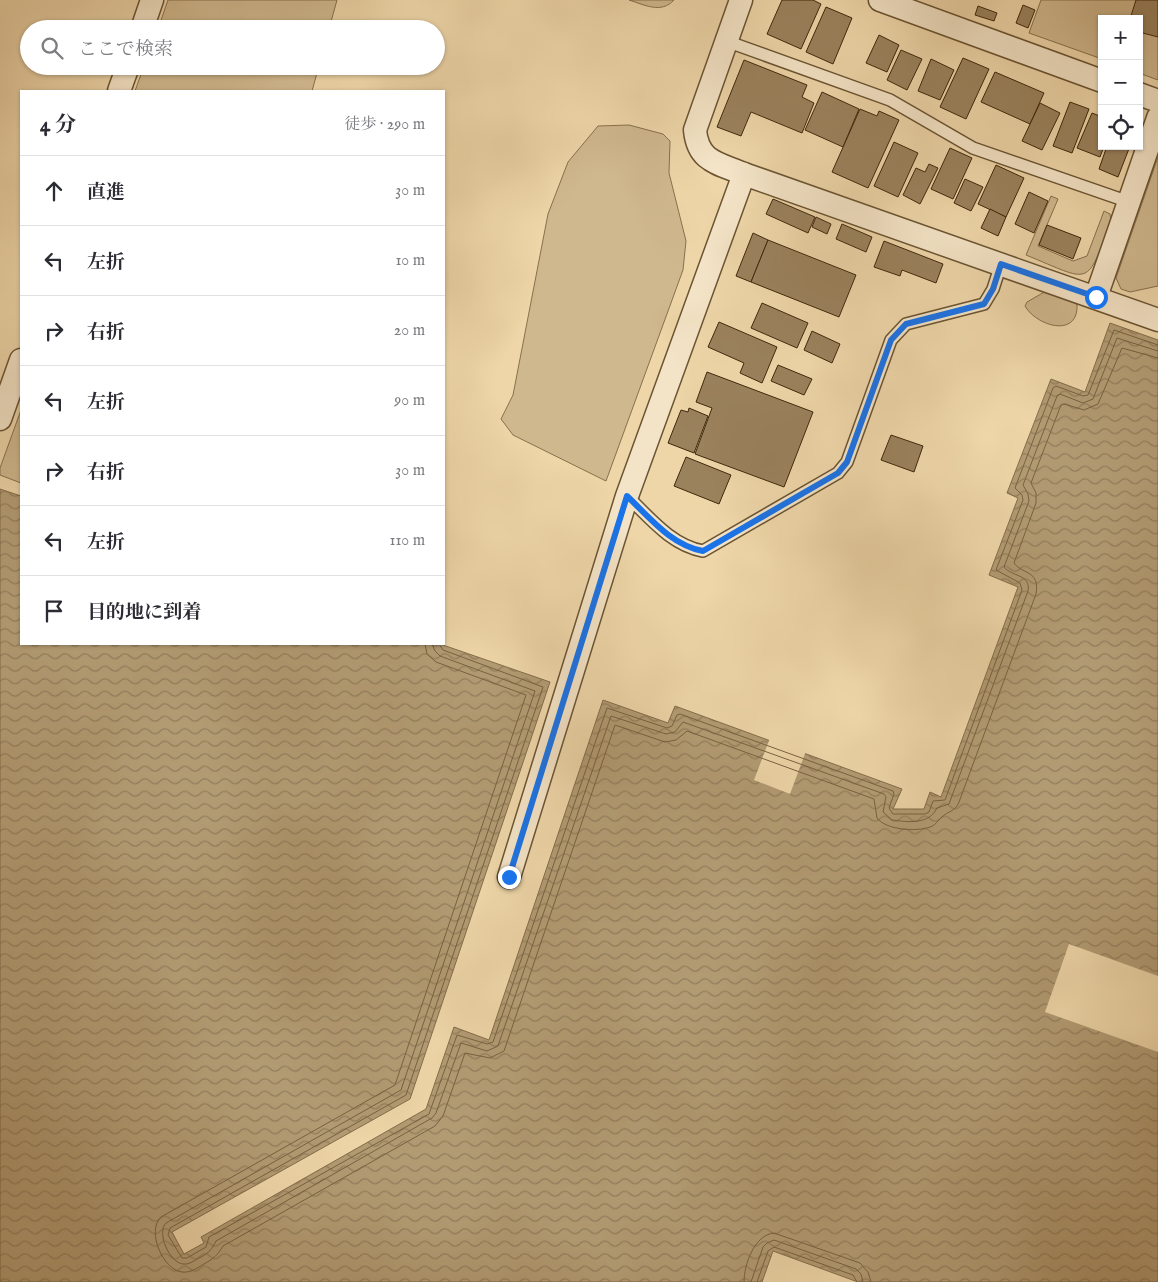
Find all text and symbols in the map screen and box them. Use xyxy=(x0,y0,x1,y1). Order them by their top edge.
map controls xyxy=(1098,15,1143,150)
button: + xyxy=(1098,15,1143,60)
search box xyxy=(20,20,445,75)
icon: search xyxy=(38,34,66,62)
text: ここで検索 xyxy=(78,38,173,62)
button: − xyxy=(1098,60,1143,105)
button: locate xyxy=(1098,105,1143,150)
text: 4 分 xyxy=(40,112,76,139)
text: 徒歩 · 290 m xyxy=(344,115,425,135)
icon: ahead xyxy=(40,177,68,205)
text: 直進 xyxy=(87,181,125,205)
text: 30 m xyxy=(395,181,425,201)
icon: left xyxy=(40,247,68,275)
text: 左折 xyxy=(87,251,125,275)
text: 10 m xyxy=(395,251,425,271)
route start xyxy=(1085,286,1108,309)
icon: right xyxy=(40,317,68,345)
text: 右折 xyxy=(87,321,125,345)
text: 20 m xyxy=(394,321,425,341)
icon: left xyxy=(40,387,68,415)
text: 左折 xyxy=(87,391,125,415)
text: 90 m xyxy=(394,391,425,411)
icon: right xyxy=(40,457,68,485)
text: 右折 xyxy=(87,461,125,485)
text: 30 m xyxy=(395,461,425,481)
icon: left xyxy=(40,527,68,555)
text: 左折 xyxy=(87,531,125,555)
text: 110 m xyxy=(389,531,425,551)
icon: arrive xyxy=(40,597,68,625)
text: 目的地に到着 xyxy=(87,601,201,625)
route end xyxy=(498,866,521,889)

